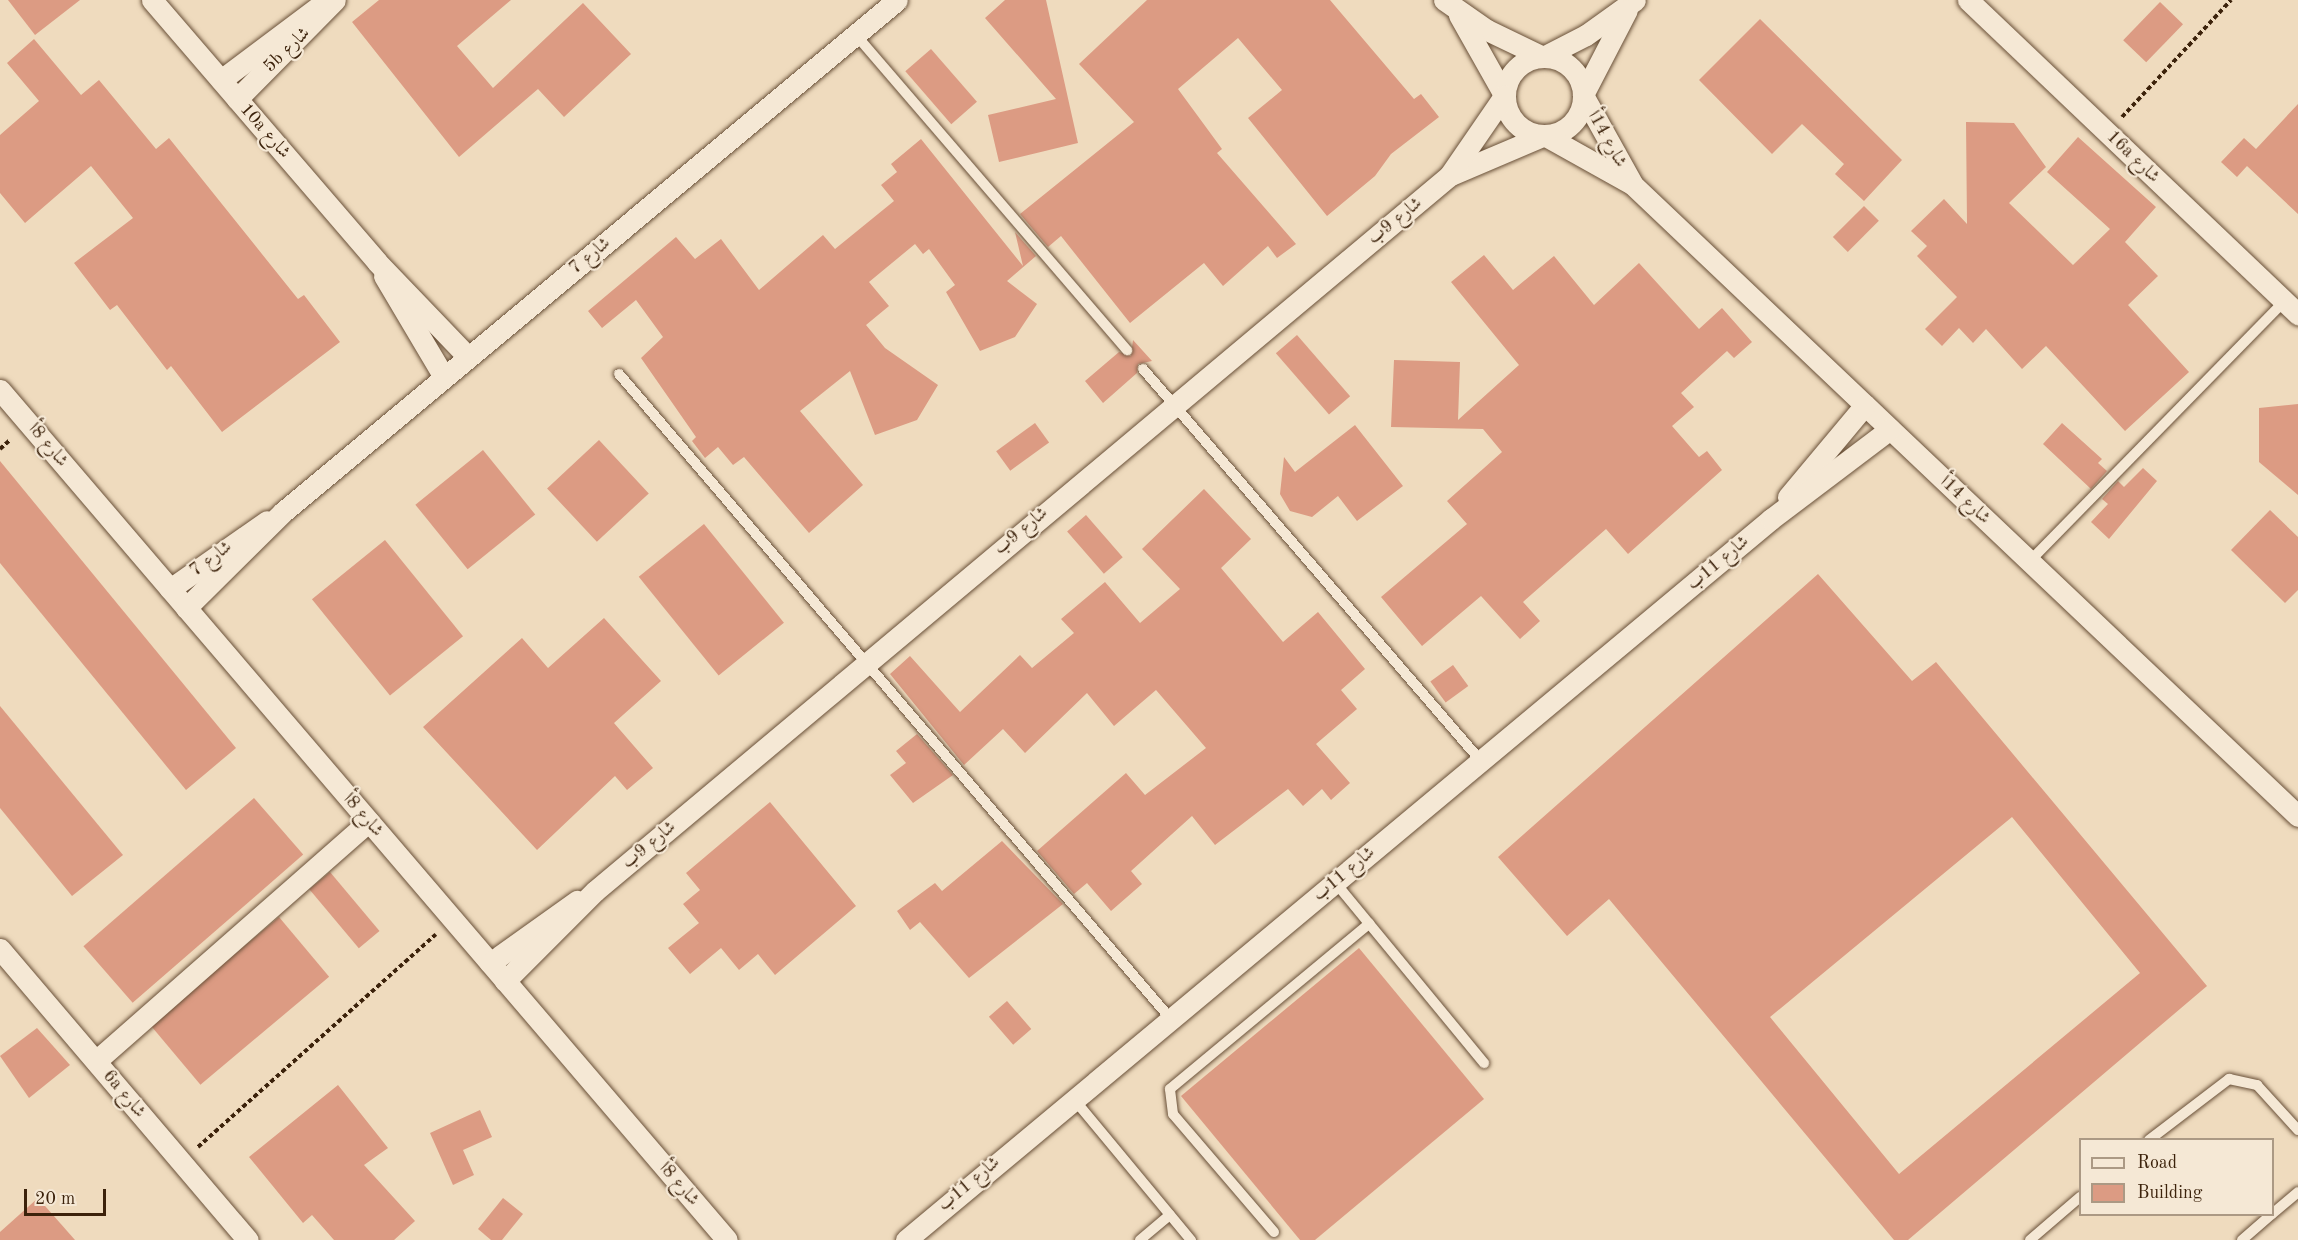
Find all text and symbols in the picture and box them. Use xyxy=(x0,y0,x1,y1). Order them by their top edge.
street label: 5b شارع xyxy=(259,23,315,77)
street label: 10a شارع xyxy=(235,99,295,163)
street label: شارع 14أ xyxy=(1583,107,1631,171)
street label: 16a شارع xyxy=(2102,126,2164,188)
street label: شارع 9ب xyxy=(1364,193,1426,249)
street label: شارع 7 xyxy=(565,233,615,279)
street label: شارع 8أ xyxy=(23,419,73,471)
street label: شارع 14أ xyxy=(1935,471,1995,529)
street label: شارع 9ب xyxy=(990,502,1052,560)
street label: شارع 11ب xyxy=(1683,531,1753,595)
street label: شارع 7 xyxy=(186,536,236,582)
street label: شارع 8أ xyxy=(338,789,388,841)
street label: شارع 9ب xyxy=(618,816,680,874)
street label: شارع 11ب xyxy=(1309,842,1379,906)
street label: 6a شارع xyxy=(98,1066,150,1122)
legend xyxy=(2079,1138,2274,1216)
street label: شارع 11ب xyxy=(934,1152,1004,1216)
text: Road xyxy=(2137,1154,2177,1172)
street label: شارع 8أ xyxy=(654,1158,704,1210)
scale bar xyxy=(27,1177,110,1215)
text: Building xyxy=(2137,1184,2202,1202)
text: 20 m xyxy=(35,1190,75,1208)

